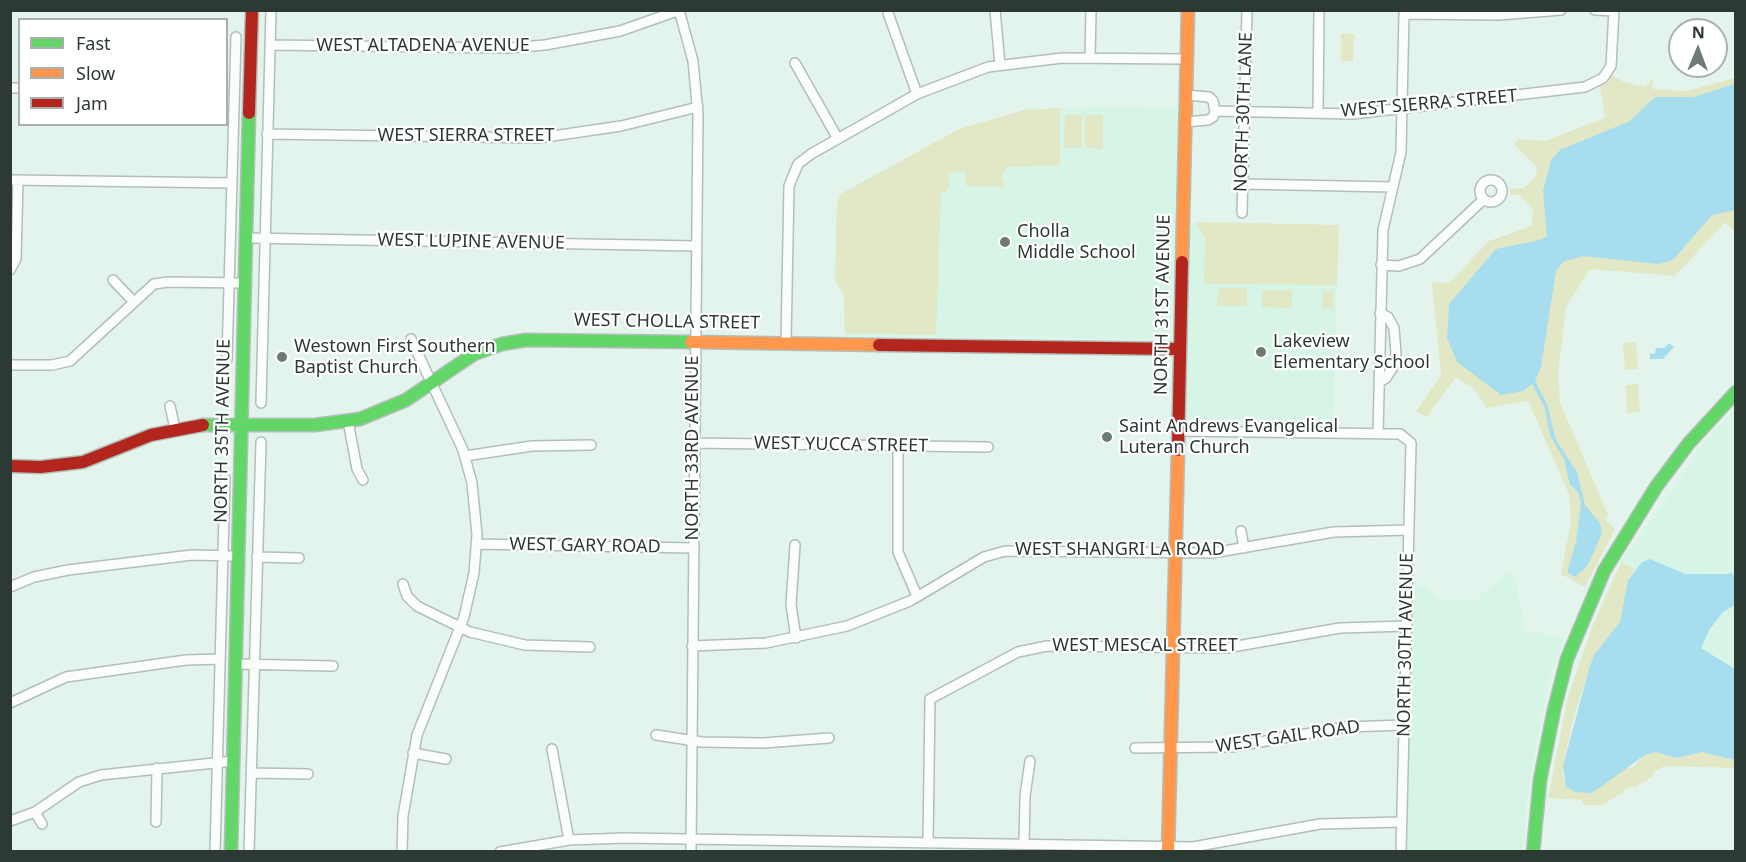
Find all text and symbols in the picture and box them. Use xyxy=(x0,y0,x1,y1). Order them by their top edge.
legend xyxy=(18,18,228,126)
north arrow xyxy=(1668,18,1728,78)
text: N xyxy=(1692,21,1705,43)
text: Fast xyxy=(76,31,111,55)
street label: NORTH 30TH LANE xyxy=(1230,32,1258,192)
street label: WEST ALTADENA AVENUE xyxy=(316,35,530,57)
text: Slow xyxy=(76,61,115,85)
street label: WEST SIERRA STREET xyxy=(1340,86,1518,122)
text: Jam xyxy=(76,91,108,115)
street label: WEST SIERRA STREET xyxy=(378,125,554,147)
street label: NORTH 31ST AVENUE xyxy=(1151,215,1175,395)
place label: Cholla Middle School xyxy=(1017,221,1136,264)
street label: WEST LUPINE AVENUE xyxy=(377,230,565,254)
marker: Cholla Middle School xyxy=(998,235,1012,249)
street label: WEST CHOLLA STREET xyxy=(574,310,760,334)
place label: Lakeview Elementary School xyxy=(1273,331,1430,374)
place label: Westown First Southern Baptist Church xyxy=(294,336,496,378)
street label: NORTH 35TH AVENUE xyxy=(211,339,235,523)
marker: Lakeview Elementary School xyxy=(1254,345,1268,359)
marker: Westown First Southern Baptist Church xyxy=(275,350,289,364)
street label: NORTH 33RD AVENUE xyxy=(682,355,704,541)
place label: Saint Andrews Evangelical Luteran Church xyxy=(1119,416,1338,458)
marker: Saint Andrews Evangelical Luteran Church xyxy=(1100,430,1114,444)
street label: WEST YUCCA STREET xyxy=(754,433,928,457)
street label: WEST GARY ROAD xyxy=(509,534,661,558)
street label: WEST SHANGRI LA ROAD xyxy=(1015,539,1225,561)
street label: NORTH 30TH AVENUE xyxy=(1394,553,1418,737)
street label: WEST MESCAL STREET xyxy=(1052,635,1238,657)
street label: WEST GAIL ROAD xyxy=(1214,716,1362,758)

